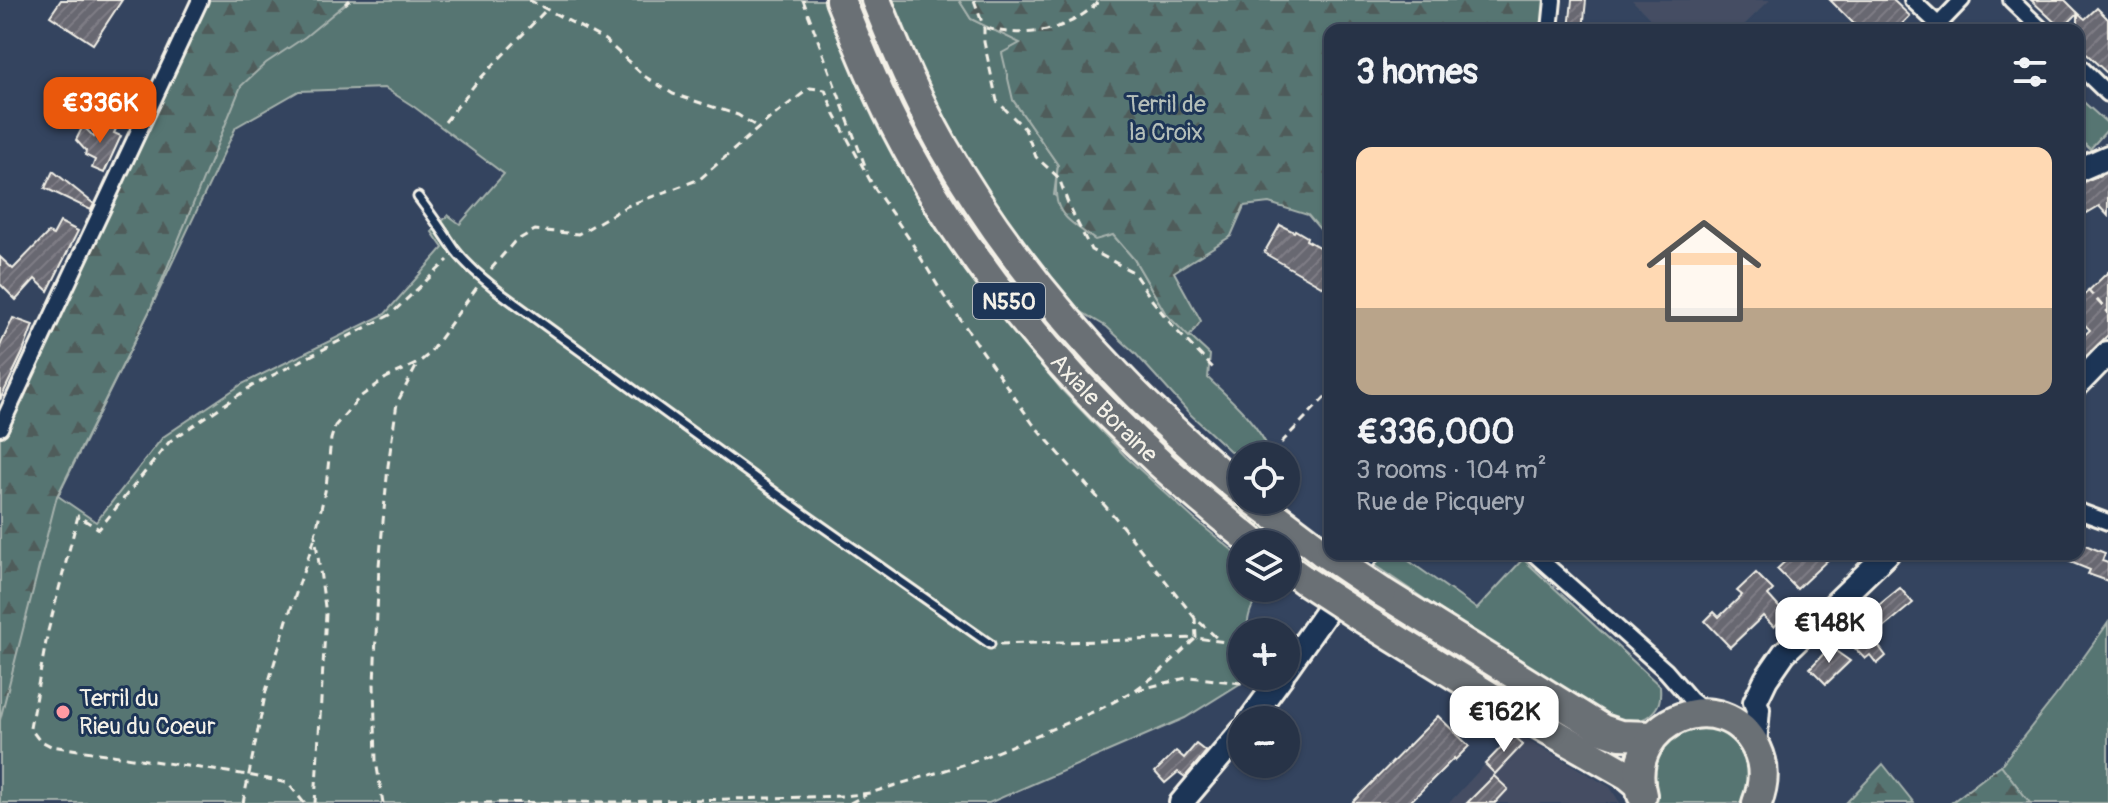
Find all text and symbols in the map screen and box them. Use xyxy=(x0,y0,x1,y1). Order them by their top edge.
icon: filters xyxy=(2008,50,2052,94)
text: 3 homes xyxy=(1356,51,1478,94)
pin: €336K xyxy=(44,77,156,145)
text: €336K xyxy=(62,87,139,119)
park label: Terril de la Croix xyxy=(1126,90,1206,147)
icon: home xyxy=(1632,199,1776,343)
road number: N550 xyxy=(973,283,1045,319)
street label: Axiale Boraine xyxy=(1044,348,1164,469)
text: €336,000 xyxy=(1356,411,1514,454)
map controls xyxy=(1228,442,1300,778)
button: locate xyxy=(1228,442,1300,514)
text: 3 rooms · 104 m² xyxy=(1356,454,1547,486)
text: Rue de Picquery xyxy=(1356,486,1525,518)
button: layers xyxy=(1228,530,1300,602)
pin: €148K xyxy=(1773,597,1885,665)
text: €148K xyxy=(1793,607,1865,639)
button: + xyxy=(1228,618,1300,690)
place label: Terril du Rieu du Coeur xyxy=(79,684,216,741)
pin: €162K xyxy=(1448,686,1560,754)
text: €162K xyxy=(1468,696,1540,728)
marker: Terril du Rieu du Coeur xyxy=(54,703,72,721)
button: − xyxy=(1228,706,1300,778)

